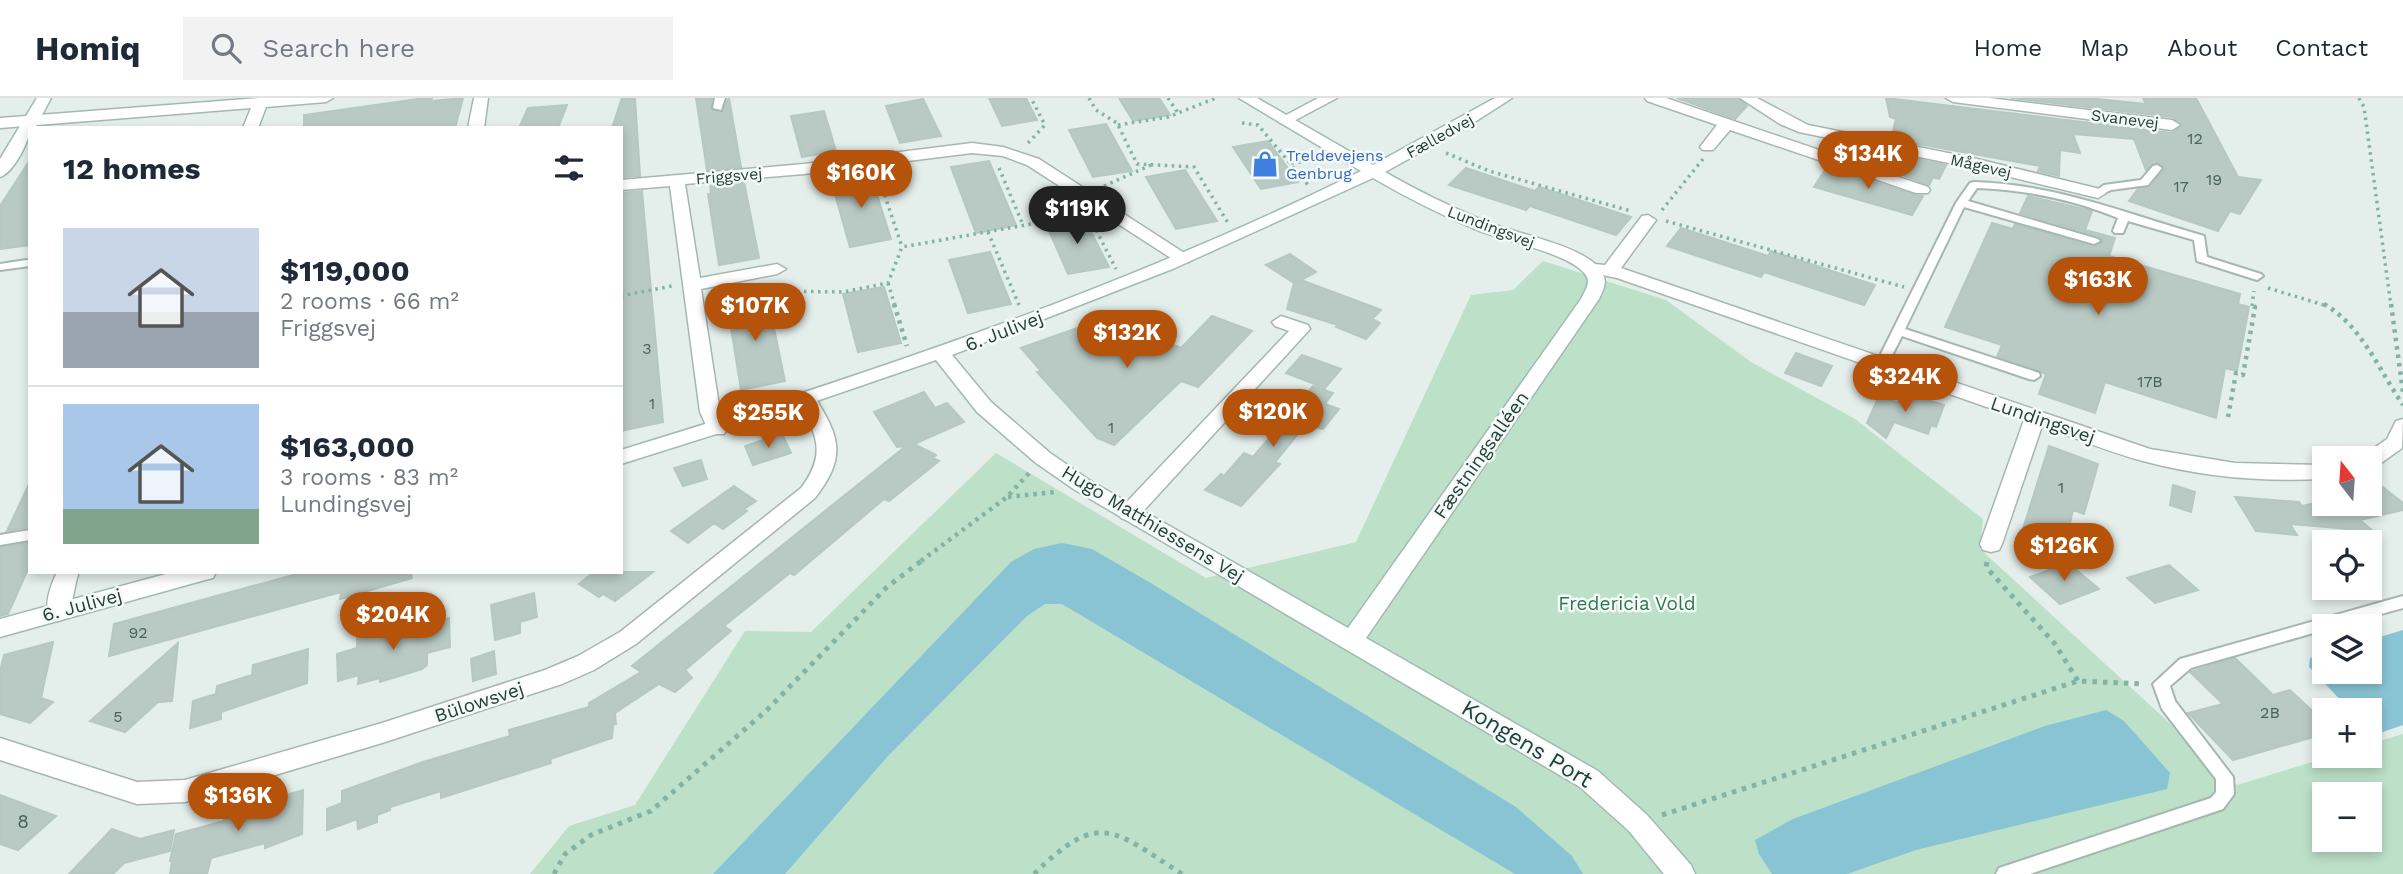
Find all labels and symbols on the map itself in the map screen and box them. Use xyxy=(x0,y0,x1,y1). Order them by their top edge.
street label: Svanevej xyxy=(2090,105,2160,133)
street label: Fælledvej xyxy=(1403,110,1477,162)
house number: 12 xyxy=(2187,129,2203,148)
pin: $134K xyxy=(1819,132,1917,191)
place label: Treldevejens Genbrug xyxy=(1286,146,1383,183)
shop icon: Treldevejens Genbrug xyxy=(1250,149,1280,179)
pin: $160K xyxy=(812,150,910,210)
street label: Mågevej xyxy=(1949,150,2013,182)
street label: Friggsvej xyxy=(695,164,763,188)
house number: 19 xyxy=(2206,170,2222,189)
house number: 17 xyxy=(2173,177,2189,196)
pin: $119K xyxy=(1028,186,1126,246)
street label: Lundingsvej xyxy=(1445,202,1537,252)
pin: $163K xyxy=(2049,258,2147,317)
pin: $107K xyxy=(706,284,804,343)
street label: 6. Julivej xyxy=(962,306,1046,356)
pin: $132K xyxy=(1078,310,1176,370)
house number: 3 xyxy=(642,339,652,358)
pin: $324K xyxy=(1856,354,1954,414)
house number: 17B xyxy=(2137,372,2163,391)
street label: Fæstningsalléen xyxy=(1428,387,1534,523)
pin: $255K xyxy=(719,390,817,450)
pin: $120K xyxy=(1224,390,1322,449)
street label: Lundingsvej xyxy=(1988,391,2098,449)
house number: 1 xyxy=(649,394,655,413)
house number: 1 xyxy=(1108,418,1114,437)
north arrow xyxy=(2312,446,2382,516)
street label: Hugo Matthiessens Vej xyxy=(1058,460,1248,588)
house number: 1 xyxy=(2058,478,2064,497)
pin: $126K xyxy=(2015,524,2113,583)
street label: 6. Julivej xyxy=(40,583,124,627)
pin: $204K xyxy=(344,592,442,652)
park label: Fredericia Vold xyxy=(1558,592,1696,615)
house number: 92 xyxy=(128,623,148,642)
street label: Bülowsvej xyxy=(432,677,526,727)
street label: Kongens Port xyxy=(1457,694,1598,794)
house number: 2B xyxy=(2260,703,2280,722)
house number: 5 xyxy=(113,707,123,726)
pin: $136K xyxy=(189,774,287,833)
house number: 8 xyxy=(17,810,29,833)

